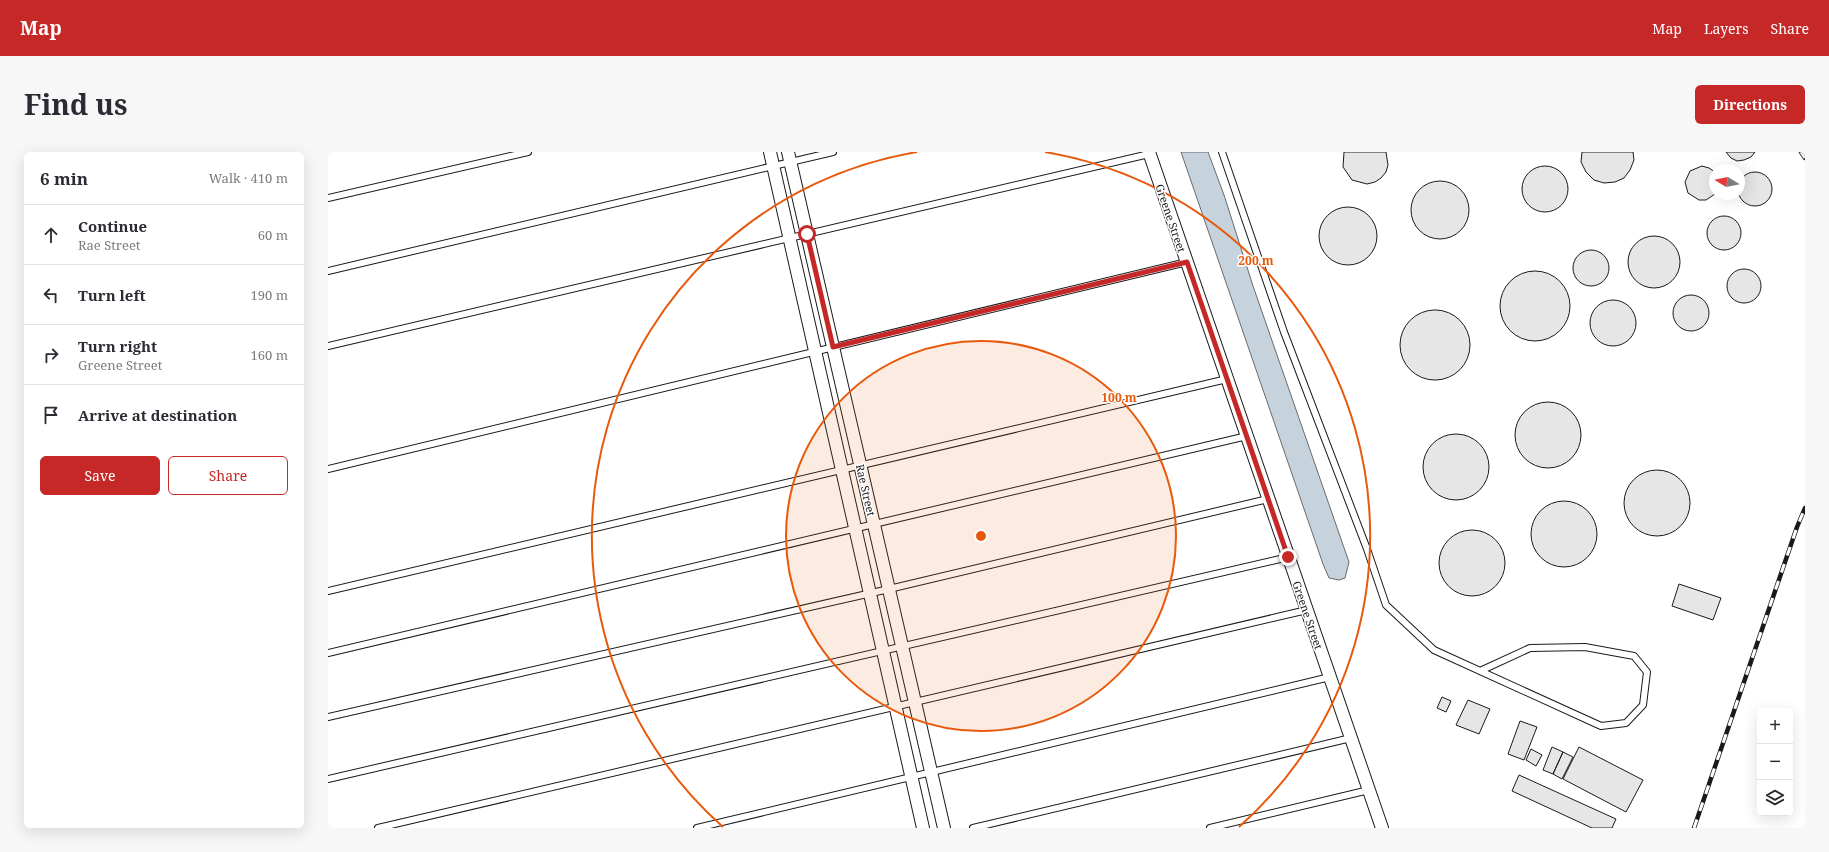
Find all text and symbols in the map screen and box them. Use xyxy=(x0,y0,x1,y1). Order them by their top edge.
text: Map xyxy=(20,15,62,41)
text: Map xyxy=(1652,19,1682,38)
text: Layers xyxy=(1704,19,1749,38)
text: Share xyxy=(1771,19,1809,38)
text: Find us xyxy=(24,85,128,123)
button: Directions xyxy=(1695,85,1805,124)
north arrow xyxy=(1709,164,1745,200)
text: 6 min xyxy=(40,167,88,190)
text: Walk · 410 m xyxy=(209,169,288,187)
street label: Greene Street xyxy=(1152,182,1190,254)
text: Continue xyxy=(78,216,147,236)
icon: ahead xyxy=(40,224,62,246)
route start xyxy=(798,225,816,243)
text: 60 m xyxy=(258,226,288,244)
text: Rae Street xyxy=(78,236,140,254)
text: 200 m xyxy=(1238,252,1274,269)
icon: left xyxy=(40,284,62,306)
text: Turn left xyxy=(78,285,146,305)
text: 190 m xyxy=(251,286,288,304)
text: Turn right xyxy=(78,336,157,356)
icon: right xyxy=(40,344,62,366)
text: 160 m xyxy=(251,346,288,364)
text: Greene Street xyxy=(78,356,162,374)
text: 100 m xyxy=(1101,389,1137,406)
icon: arrive xyxy=(40,404,62,426)
text: Arrive at destination xyxy=(78,405,237,425)
button: Save xyxy=(40,456,160,495)
button: Share xyxy=(168,456,288,495)
street label: Rae Street xyxy=(853,463,879,518)
centre of rings xyxy=(974,529,988,543)
route end xyxy=(1279,548,1297,566)
street label: Greene Street xyxy=(1289,579,1327,651)
map controls xyxy=(1757,708,1793,816)
button: + xyxy=(1757,708,1793,744)
button: − xyxy=(1757,744,1793,780)
button: layers xyxy=(1757,780,1793,816)

